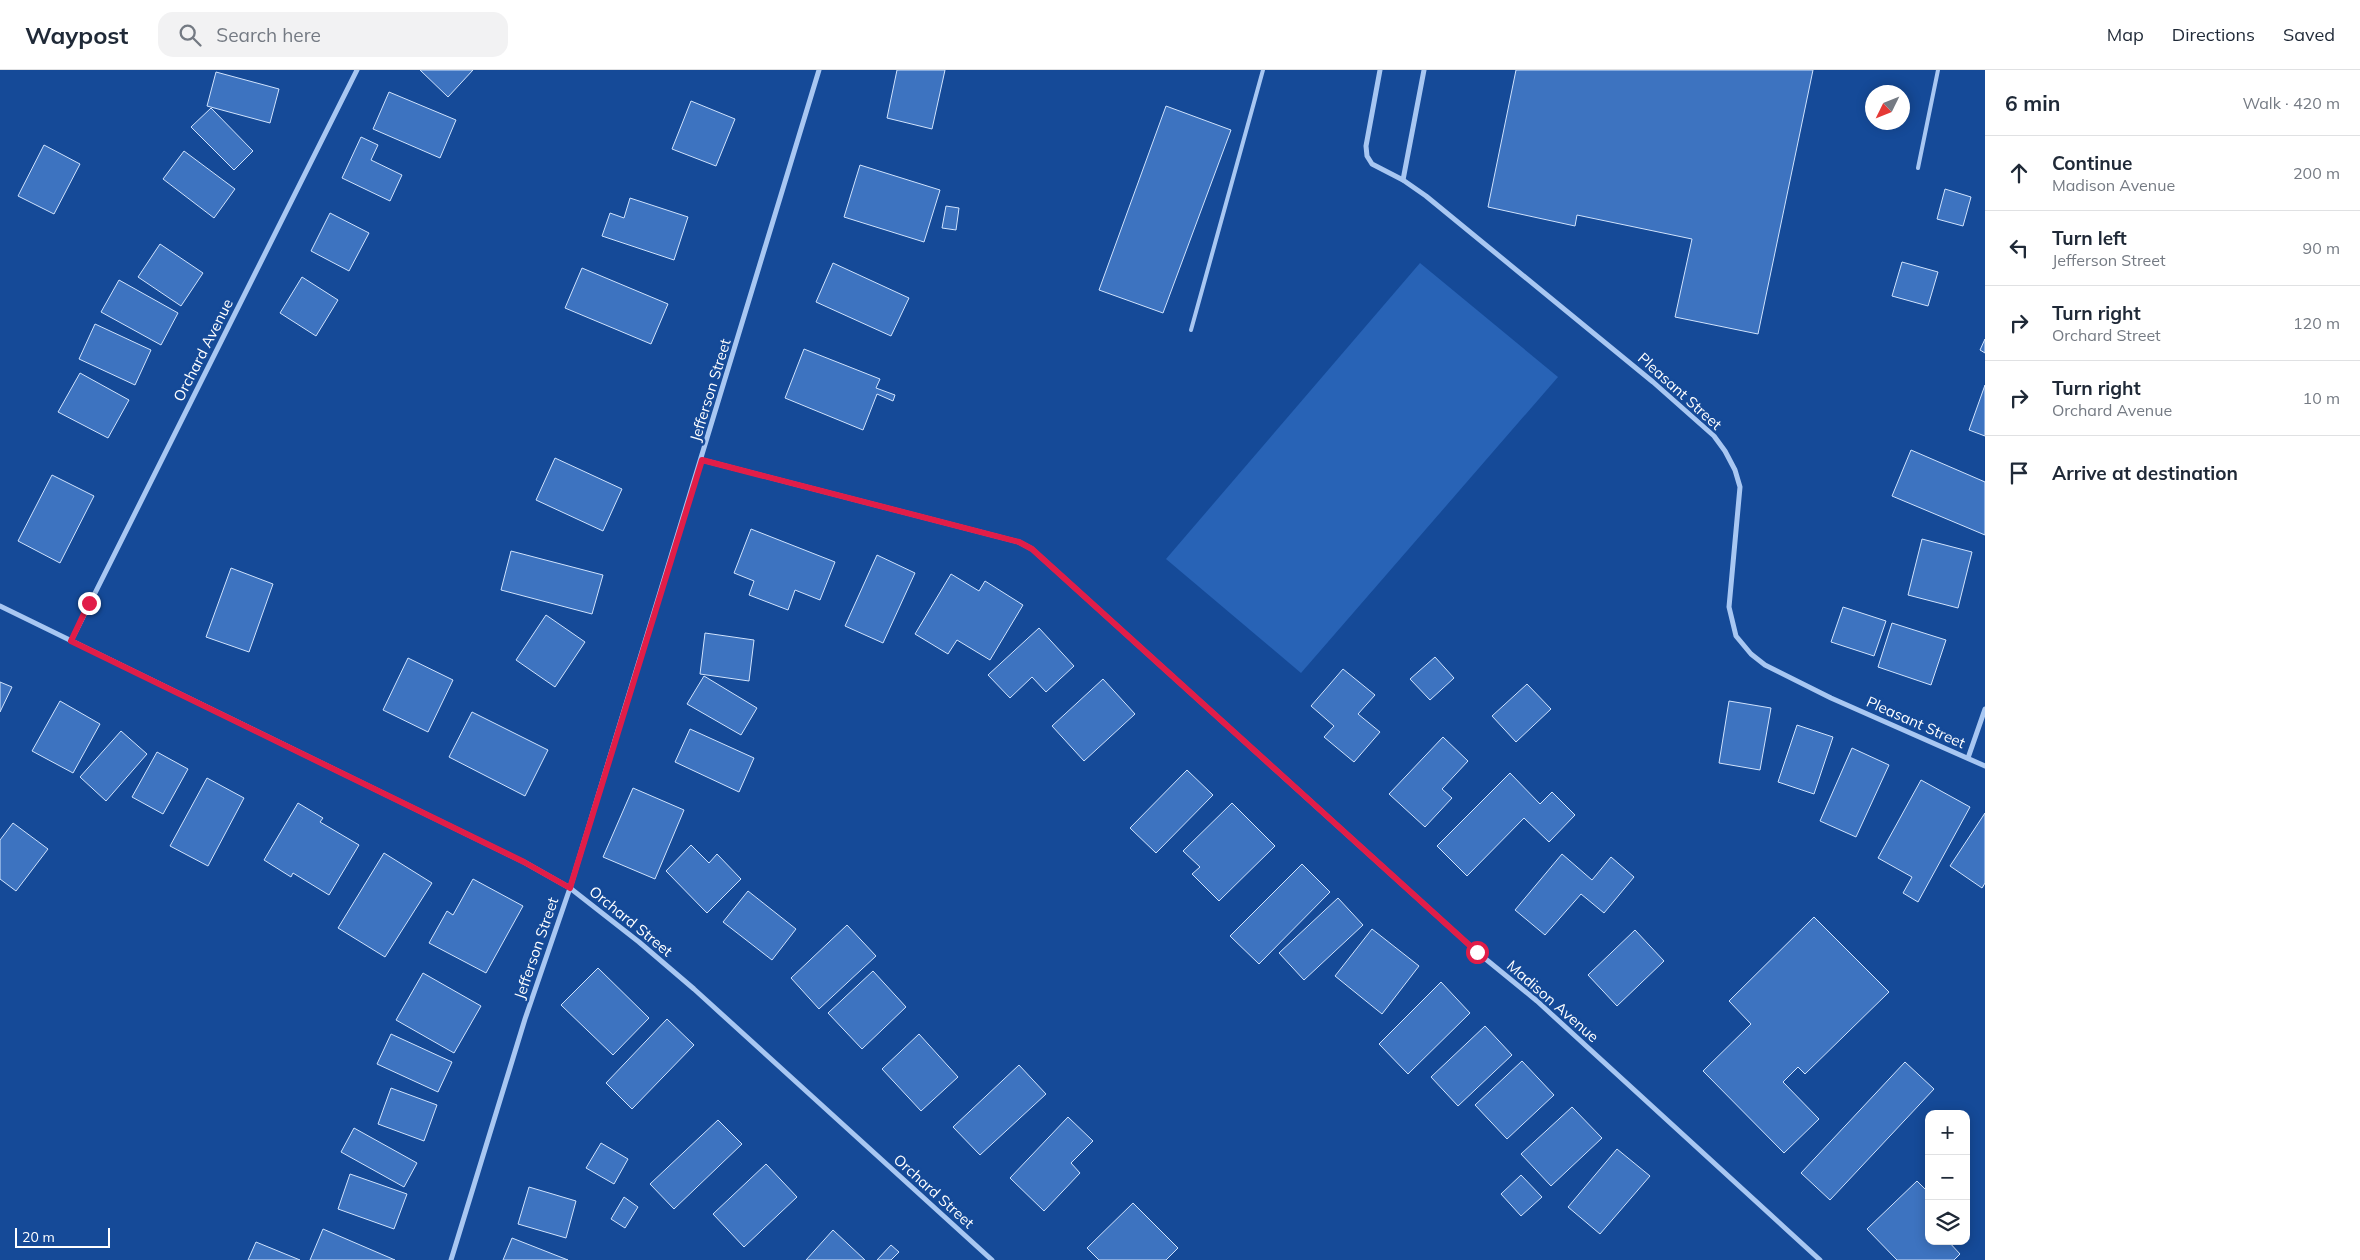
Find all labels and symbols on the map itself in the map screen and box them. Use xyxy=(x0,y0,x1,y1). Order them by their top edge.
north arrow xyxy=(1865,85,1910,130)
street label: Orchard Avenue xyxy=(169,295,237,405)
street label: Jefferson Street xyxy=(685,336,735,444)
street label: Pleasant Street xyxy=(1634,348,1726,434)
route end xyxy=(78,592,101,615)
street label: Pleasant Street xyxy=(1864,692,1968,752)
street label: Orchard Street xyxy=(585,882,677,960)
street label: Jefferson Street xyxy=(510,895,562,1001)
route start xyxy=(1466,941,1489,964)
street label: Madison Avenue xyxy=(1503,956,1603,1046)
street label: Orchard Street xyxy=(890,1150,978,1232)
scale bar xyxy=(15,1225,110,1248)

